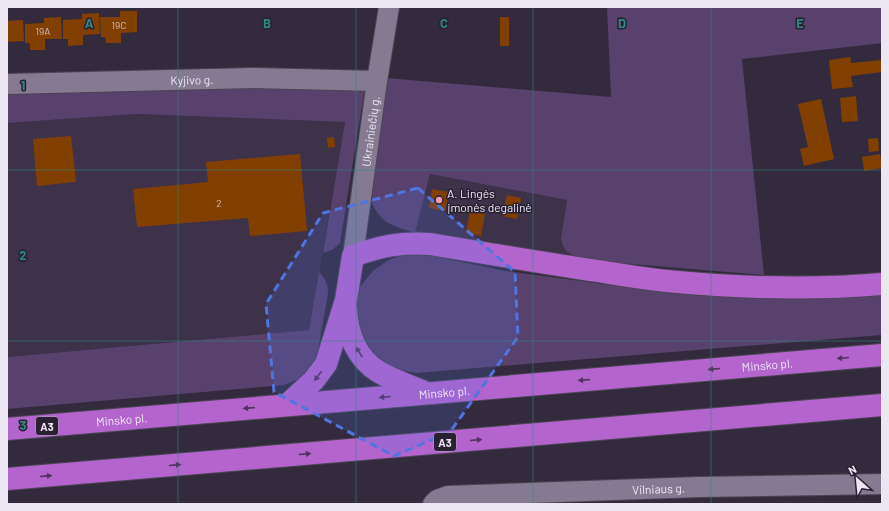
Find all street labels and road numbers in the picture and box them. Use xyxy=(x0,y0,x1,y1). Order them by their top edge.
street label: Kyjivo g. xyxy=(170,72,214,87)
street label: Ukrainiečių g. xyxy=(358,95,382,167)
street label: Minsko pl. xyxy=(741,356,793,374)
street label: Minsko pl. xyxy=(418,383,471,401)
street label: Minsko pl. xyxy=(95,410,148,428)
road number: A3 xyxy=(36,417,58,435)
road number: A3 xyxy=(434,433,456,451)
street label: Vilniaus g. xyxy=(632,481,685,496)

